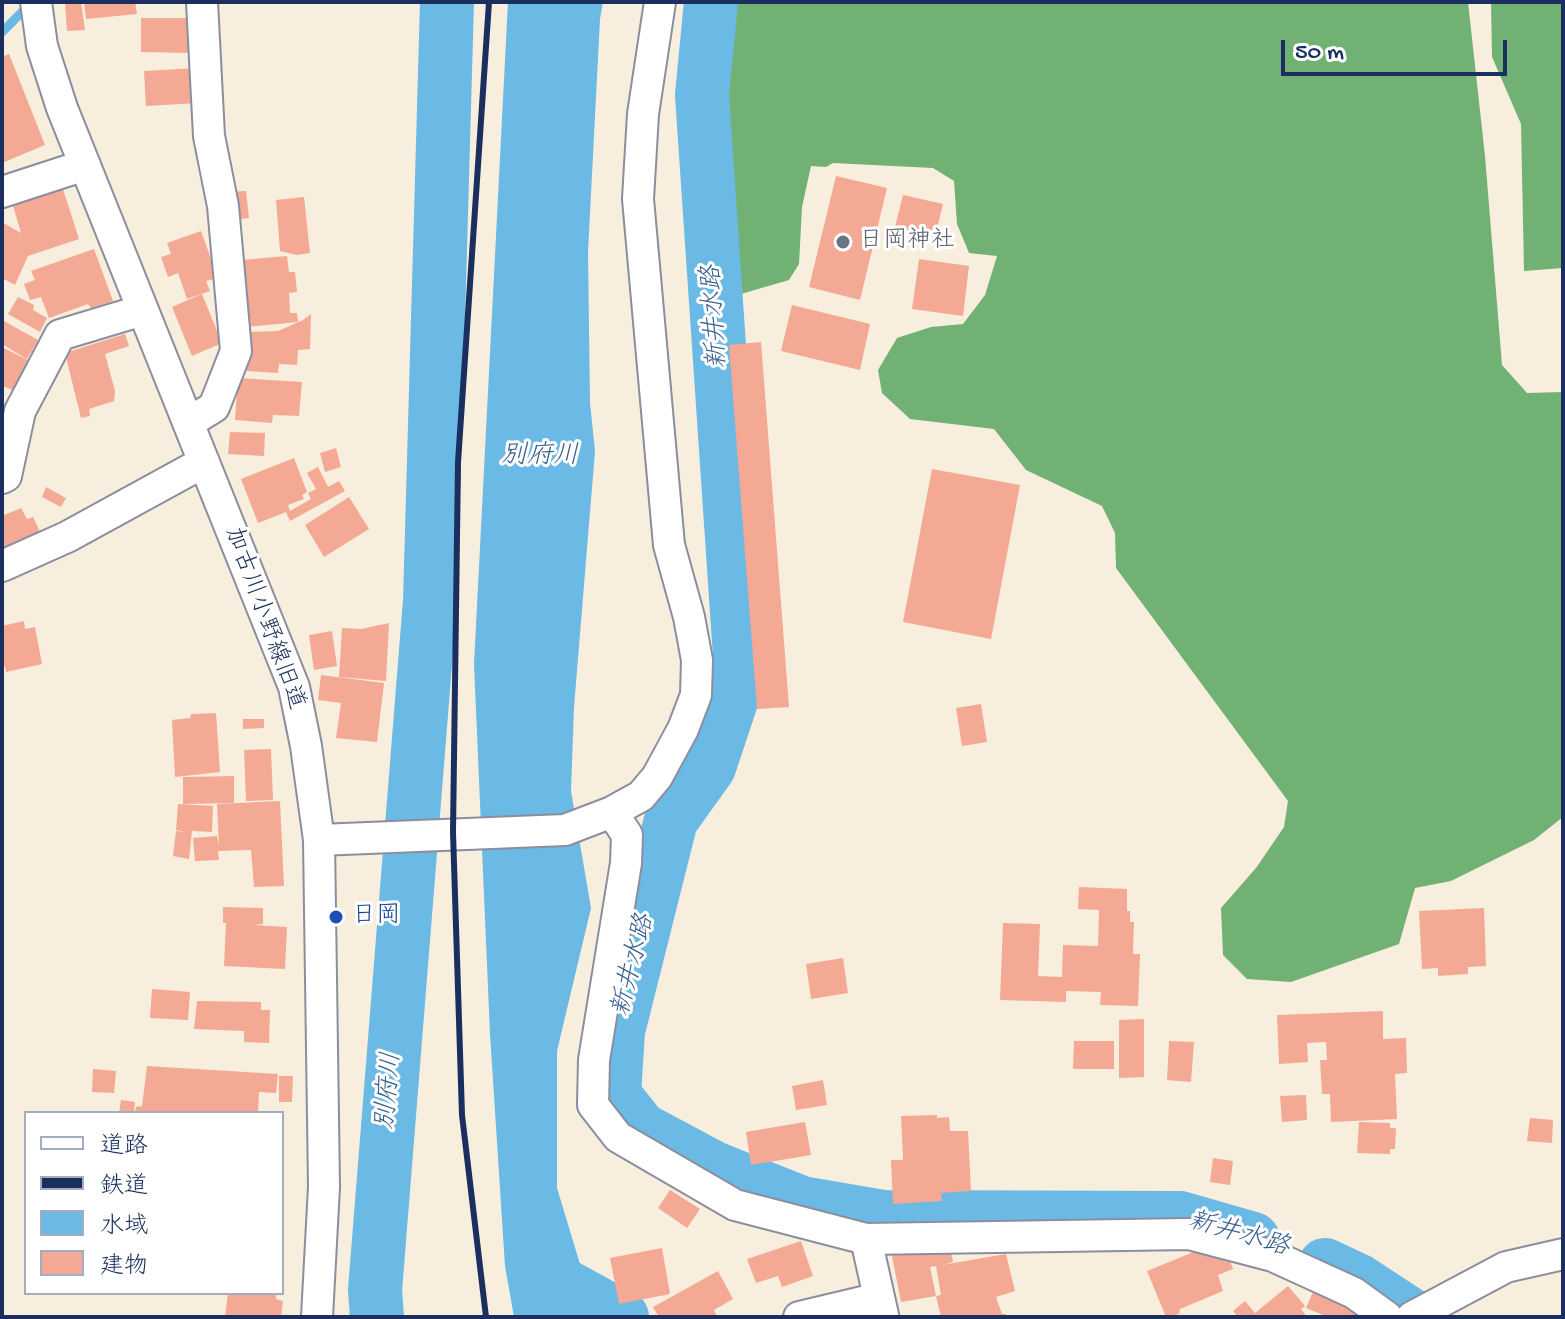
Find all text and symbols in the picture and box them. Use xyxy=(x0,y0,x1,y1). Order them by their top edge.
scale bar xyxy=(1285,24,1511,74)
text: 50 m xyxy=(1295,39,1344,68)
place label: 日岡神社 xyxy=(859,228,955,256)
marker: 日岡神社 xyxy=(834,233,852,251)
water label: 新井水路 xyxy=(698,264,736,370)
water label: 別府川 xyxy=(501,442,579,474)
street label: 加古川小野線旧道 xyxy=(217,524,309,714)
place label: 日岡 xyxy=(352,903,400,931)
marker: 日岡 xyxy=(327,908,345,926)
water label: 新井水路 xyxy=(607,912,663,1020)
water label: 別府川 xyxy=(372,1051,410,1131)
legend xyxy=(24,1111,284,1295)
text: 道路 xyxy=(100,1133,148,1162)
text: 鉄道 xyxy=(100,1173,148,1202)
water label: 新井水路 xyxy=(1184,1207,1292,1265)
text: 水域 xyxy=(100,1213,148,1242)
text: 建物 xyxy=(100,1253,148,1282)

